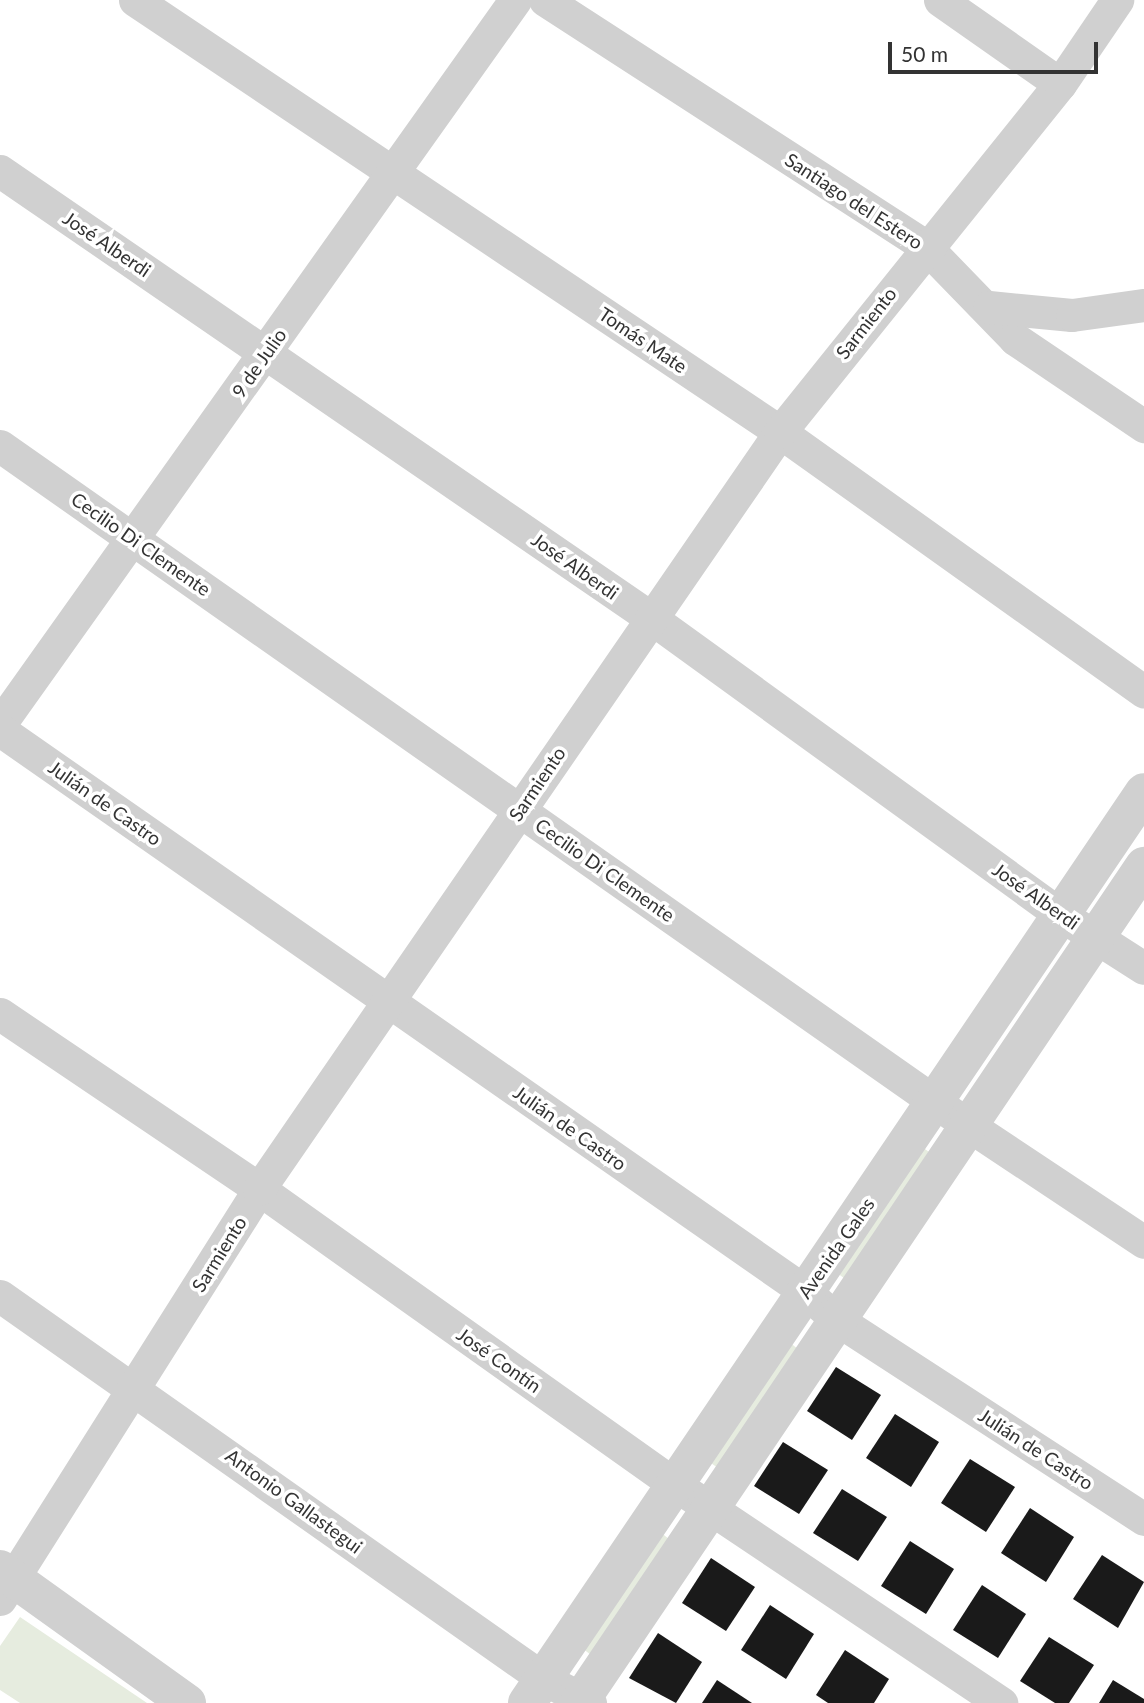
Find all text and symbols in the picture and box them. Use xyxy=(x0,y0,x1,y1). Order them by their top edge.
scale bar xyxy=(892,28,1102,72)
text: 50 m xyxy=(901,41,948,66)
street label: Santiago del Estero xyxy=(781,148,927,254)
street label: José Alberdi xyxy=(59,206,155,282)
street label: Sarmiento xyxy=(831,283,901,363)
street label: Tomás Mate xyxy=(595,302,691,378)
street label: 9 de Julio xyxy=(227,324,291,402)
street label: Cecilio Di Clemente xyxy=(67,487,215,601)
street label: José Alberdi xyxy=(527,528,623,604)
street label: Sarmiento xyxy=(504,742,570,826)
street label: Julián de Castro xyxy=(44,756,166,850)
street label: Cecilio Di Clemente xyxy=(531,813,679,927)
street label: José Alberdi xyxy=(988,858,1084,934)
street label: Julián de Castro xyxy=(509,1081,631,1175)
street label: Avenida Gales xyxy=(793,1193,879,1303)
street label: Sarmiento xyxy=(187,1212,251,1296)
street label: José Contín xyxy=(452,1323,546,1397)
street label: Julián de Castro xyxy=(974,1403,1098,1495)
street label: Antonio Gallastegui xyxy=(221,1444,367,1558)

